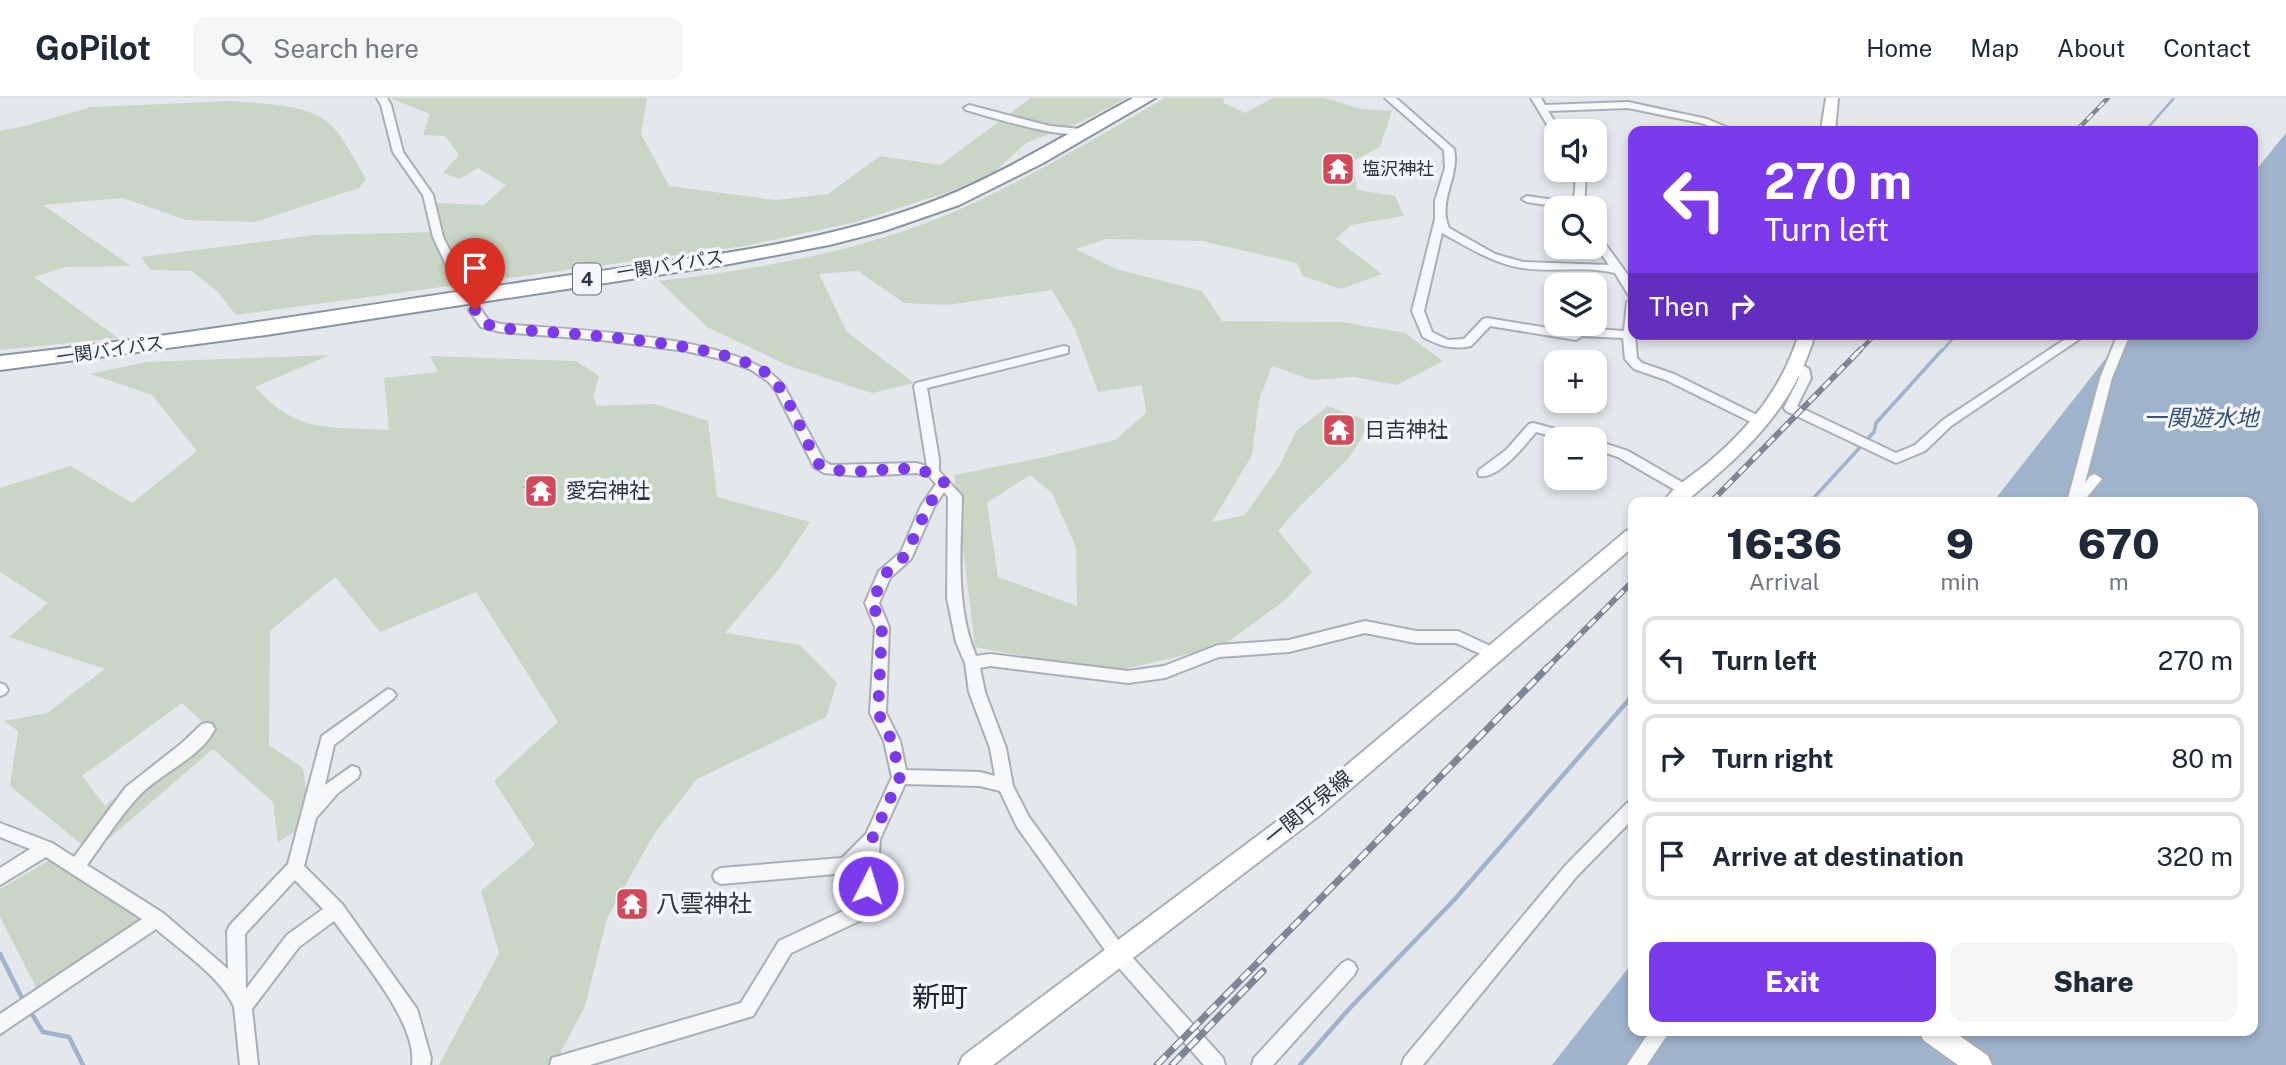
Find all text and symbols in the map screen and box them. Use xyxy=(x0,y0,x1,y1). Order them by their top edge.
search box xyxy=(193,17,683,80)
text: GoPilot xyxy=(35,29,151,67)
icon: search xyxy=(217,29,255,67)
text: Search here xyxy=(273,33,419,64)
text: Home xyxy=(1866,34,1932,62)
text: Map xyxy=(1970,34,2019,62)
text: About xyxy=(2057,34,2125,62)
text: Contact xyxy=(2163,34,2251,62)
map controls xyxy=(1544,119,1607,490)
button: sound xyxy=(1544,119,1607,182)
temple icon: 塩沢神社 xyxy=(1319,150,1357,188)
text: 270 m xyxy=(1764,152,1912,210)
icon: left xyxy=(1649,154,1740,245)
place label: 塩沢神社 xyxy=(1362,158,1434,179)
button: search xyxy=(1544,196,1607,259)
text: Turn left xyxy=(1764,211,1889,248)
pin xyxy=(445,238,505,310)
street label: 一関バイパス xyxy=(615,246,725,283)
icon: arrive xyxy=(456,249,494,287)
road number: 4 xyxy=(573,264,601,294)
button: layers xyxy=(1544,273,1607,336)
icon: right xyxy=(1723,287,1761,325)
text: Then xyxy=(1649,291,1709,322)
street label: 一関バイパス xyxy=(55,332,165,367)
button: + xyxy=(1544,350,1607,413)
water label: 一関遊水地 xyxy=(2144,404,2261,431)
temple icon: 日吉神社 xyxy=(1320,411,1358,449)
place label: 日吉神社 xyxy=(1364,417,1448,442)
button: − xyxy=(1544,427,1607,490)
temple icon: 愛宕神社 xyxy=(522,472,560,510)
place label: 愛宕神社 xyxy=(566,478,650,503)
text: 16:36 xyxy=(1726,519,1842,568)
text: 9 xyxy=(1946,519,1974,568)
text: 670 xyxy=(2078,519,2160,568)
text: Arrival xyxy=(1749,568,1820,595)
text: min xyxy=(1940,568,1979,595)
text: m xyxy=(2109,568,2129,595)
icon: left xyxy=(1653,641,1691,679)
text: Turn left xyxy=(1712,645,1817,676)
text: 270 m xyxy=(2158,645,2233,676)
icon: right xyxy=(1653,739,1691,777)
text: Turn right xyxy=(1712,743,1834,774)
text: 80 m xyxy=(2172,743,2233,774)
street label: 一関平泉線 xyxy=(1259,765,1356,850)
icon: arrive xyxy=(1653,837,1691,875)
text: Arrive at destination xyxy=(1712,841,1964,872)
text: 320 m xyxy=(2156,841,2233,872)
position arrow xyxy=(831,849,905,923)
temple icon: 八雲神社 xyxy=(613,885,651,923)
place label: 八雲神社 xyxy=(656,889,752,917)
button: Exit xyxy=(1649,942,1936,1022)
button: Share xyxy=(1950,942,2237,1022)
district label: 新町 xyxy=(912,980,968,1013)

